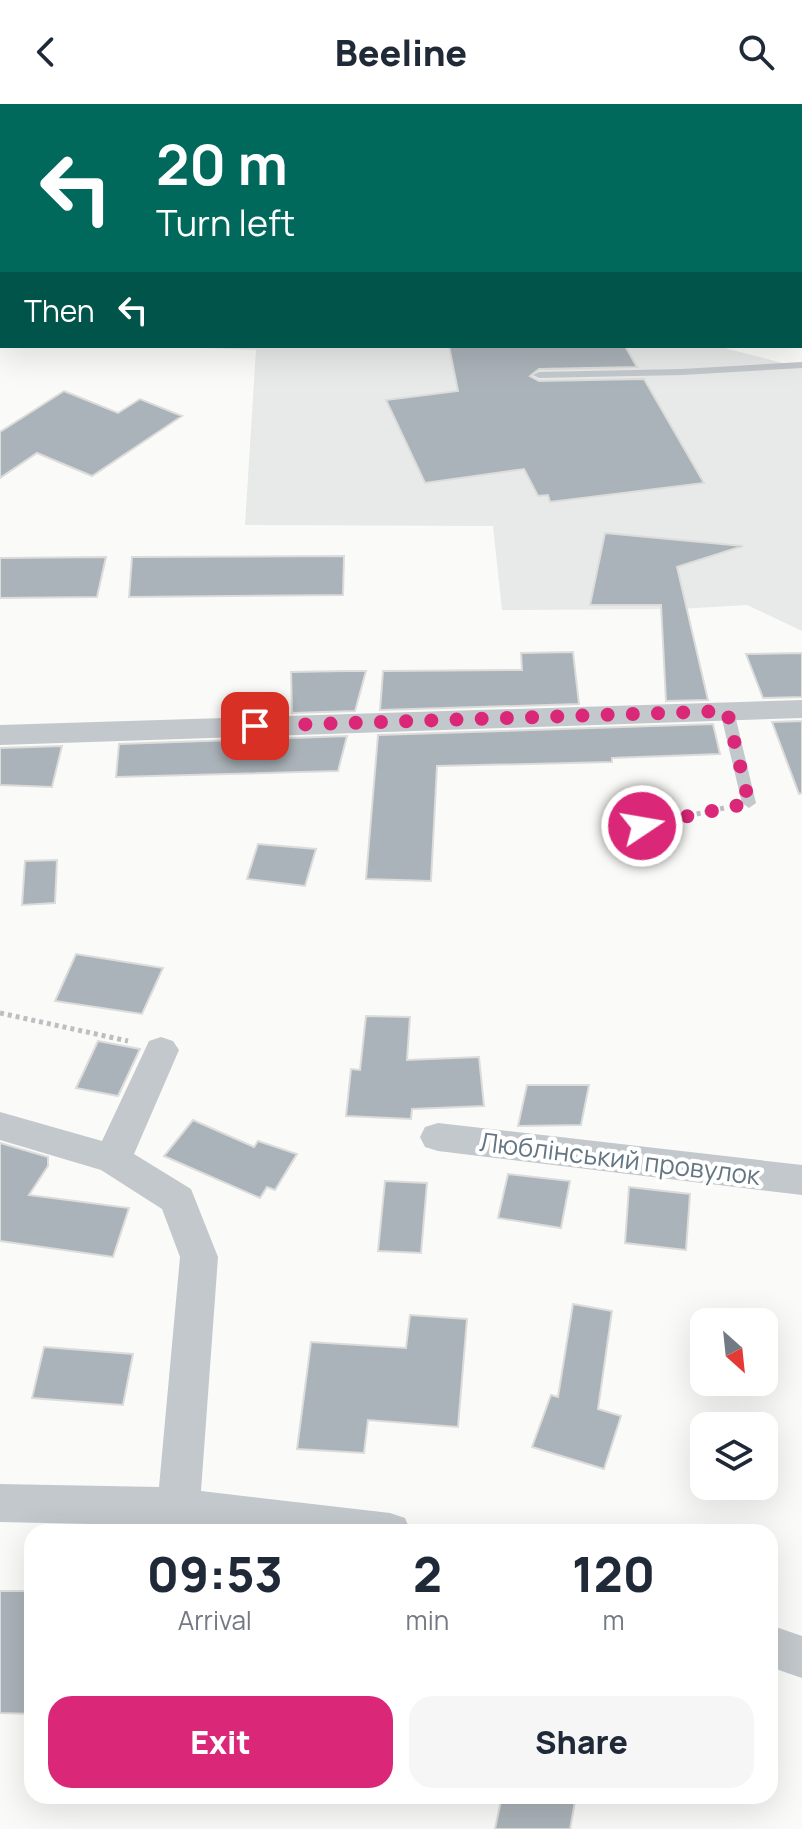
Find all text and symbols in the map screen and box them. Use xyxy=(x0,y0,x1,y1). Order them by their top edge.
text: Beeline xyxy=(335,28,467,77)
icon: back xyxy=(24,30,68,74)
icon: search xyxy=(734,30,778,74)
text: 20 m xyxy=(156,125,288,202)
icon: left xyxy=(24,136,128,240)
text: Turn left xyxy=(156,198,295,247)
icon: left xyxy=(111,288,155,332)
text: Then xyxy=(24,290,95,331)
pin xyxy=(221,692,289,760)
icon: arrive xyxy=(233,704,277,748)
position arrow xyxy=(600,784,684,868)
street label: Люблінський провулок xyxy=(478,1123,763,1193)
north arrow xyxy=(690,1308,778,1396)
map controls xyxy=(690,1308,778,1500)
button: layers xyxy=(690,1412,778,1500)
text: 09:53 xyxy=(147,1541,283,1606)
text: 2 xyxy=(413,1541,442,1606)
text: 120 xyxy=(572,1541,655,1606)
text: Arrival xyxy=(178,1602,252,1638)
text: min xyxy=(406,1602,449,1638)
text: m xyxy=(603,1602,625,1638)
button: Exit xyxy=(48,1696,393,1788)
button: Share xyxy=(409,1696,754,1788)

